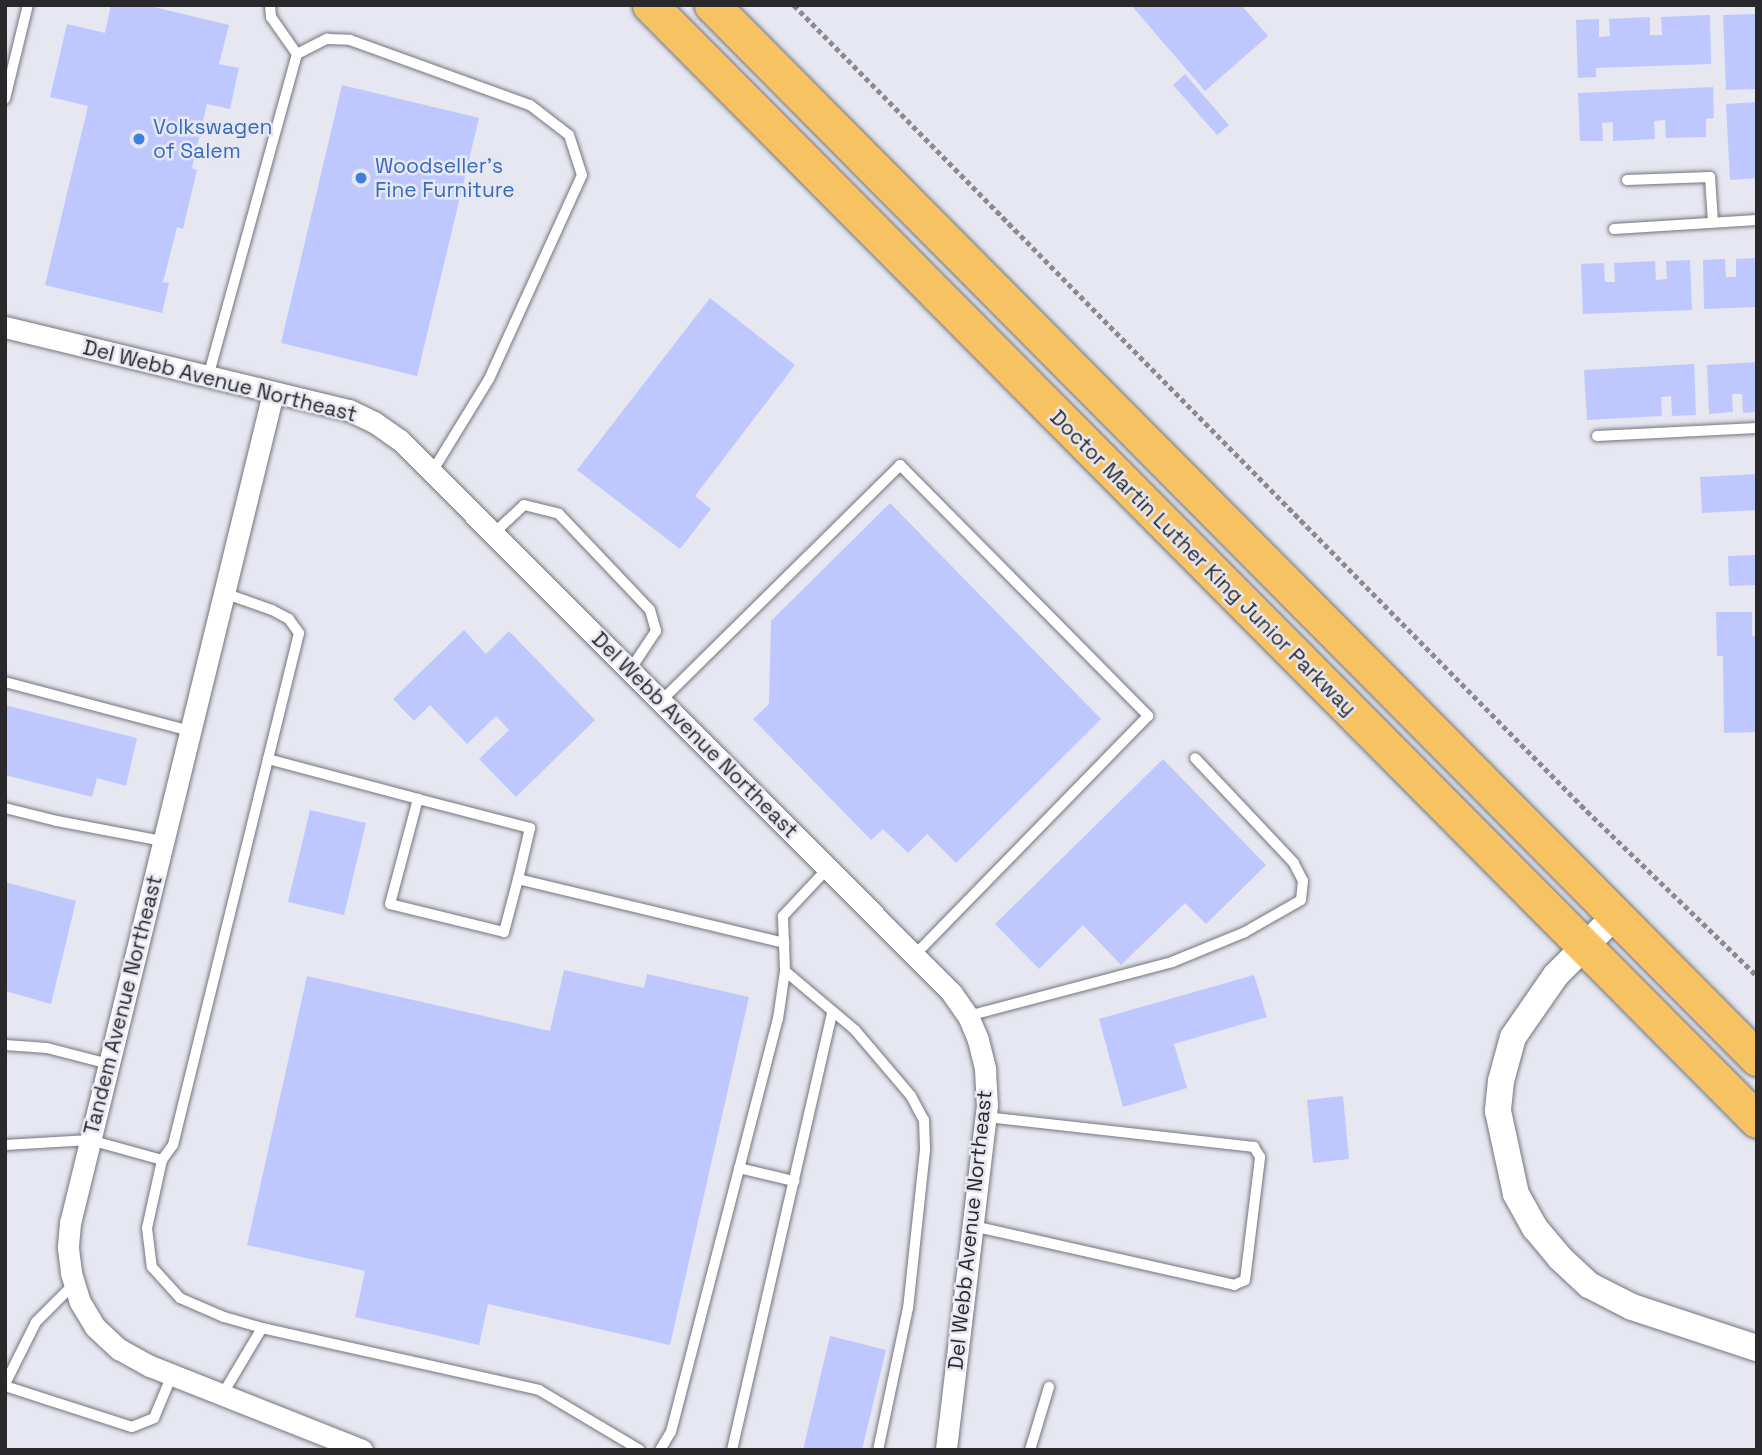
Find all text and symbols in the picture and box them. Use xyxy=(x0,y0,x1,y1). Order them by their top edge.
place label: Volkswagen of Salem xyxy=(153,114,272,164)
marker: Volkswagen of Salem xyxy=(131,131,147,147)
place label: Woodseller's Fine Furniture xyxy=(375,153,515,203)
marker: Woodseller's Fine Furniture xyxy=(353,170,369,186)
street label: Del Webb Avenue Northeast xyxy=(80,335,360,427)
street label: Doctor Martin Luther King Junior Parkway xyxy=(1045,405,1361,721)
street label: Del Webb Avenue Northeast xyxy=(586,626,804,844)
street label: Tandem Avenue Northeast xyxy=(79,873,167,1137)
street label: Del Webb Avenue Northeast xyxy=(943,1089,997,1371)

